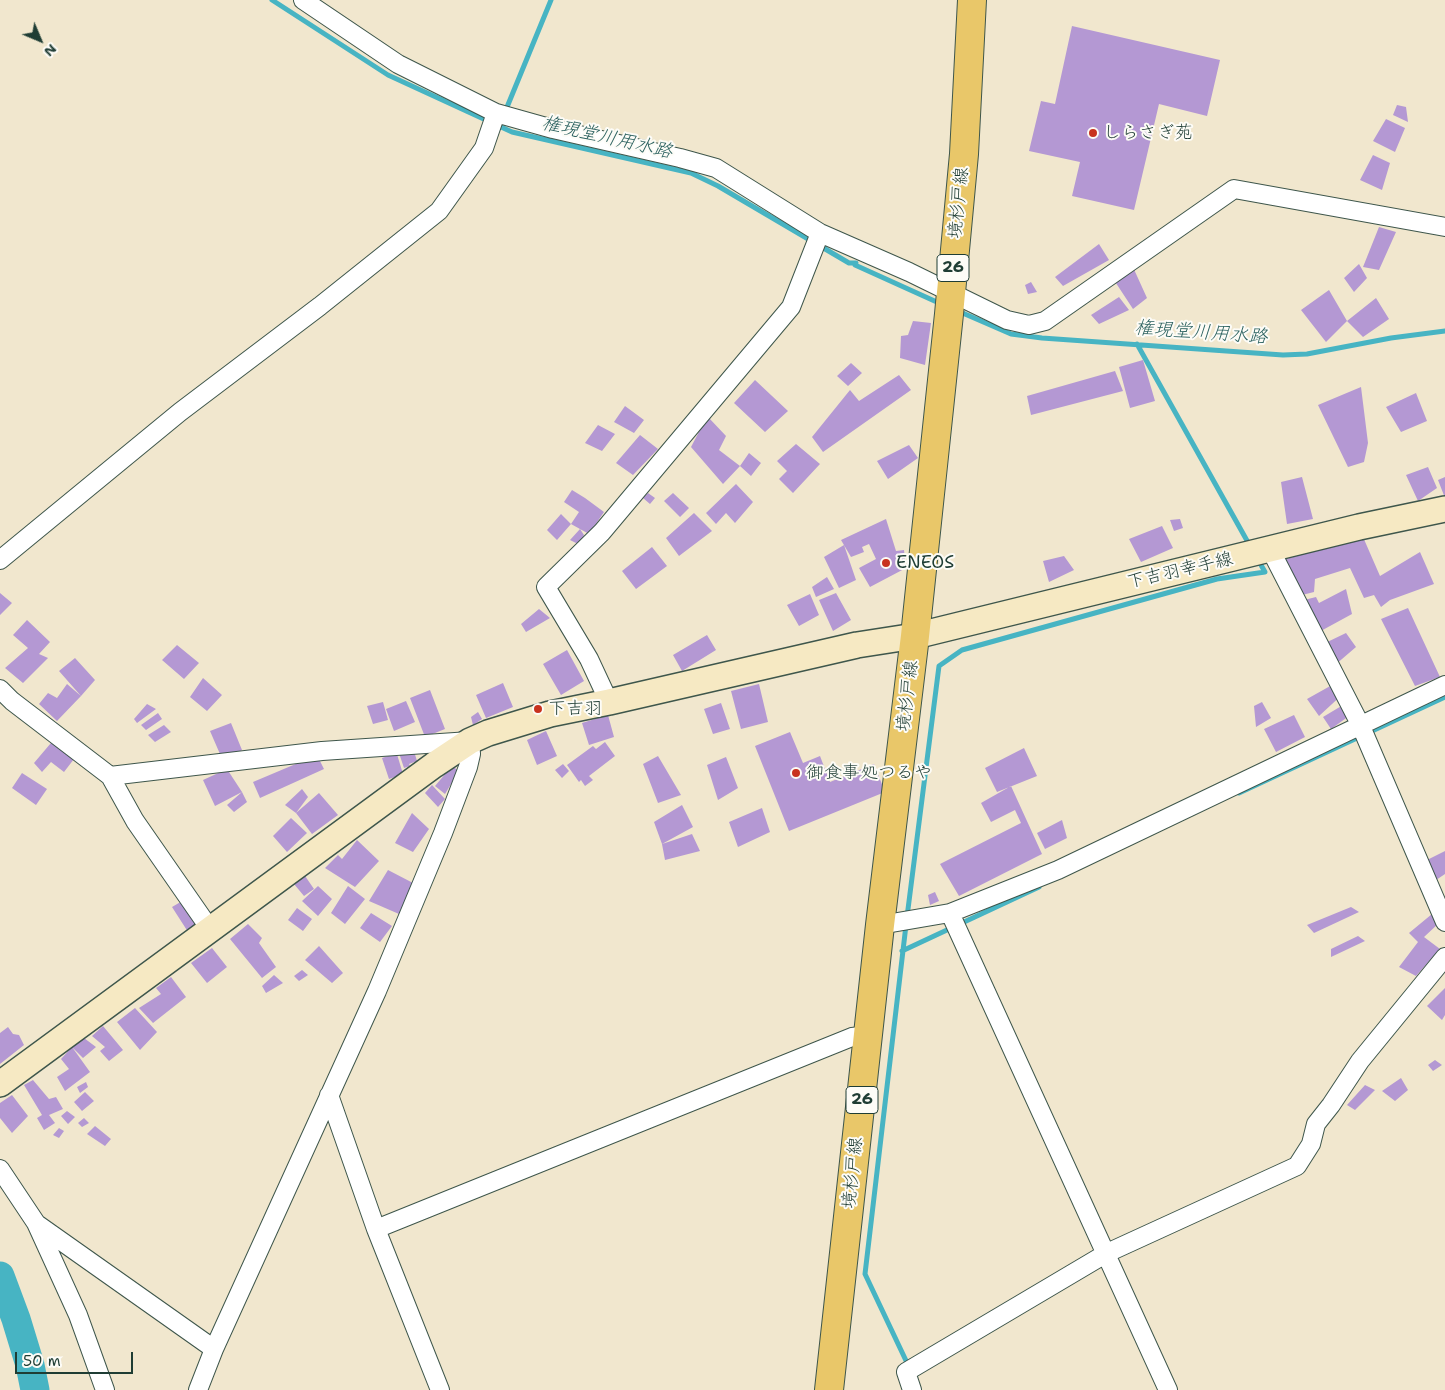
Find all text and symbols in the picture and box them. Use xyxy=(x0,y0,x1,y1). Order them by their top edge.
north arrow xyxy=(15,15,65,65)
text: N xyxy=(40,40,61,61)
water label: 権現堂川用水路 xyxy=(540,112,674,164)
place label: しらさぎ苑 xyxy=(1103,122,1193,144)
marker: しらさぎ苑 xyxy=(1087,127,1099,139)
street label: 境杉戸線 xyxy=(944,166,974,240)
road number: 26 xyxy=(937,254,969,282)
water label: 権現堂川用水路 xyxy=(1134,317,1268,349)
street label: 下吉羽幸手線 xyxy=(1125,548,1235,594)
place label: ENEOS xyxy=(896,552,954,574)
marker: ENEOS xyxy=(880,557,892,569)
street label: 境杉戸線 xyxy=(893,659,923,733)
place label: 下吉羽 xyxy=(548,698,602,720)
marker: 下吉羽 xyxy=(532,703,544,715)
place label: 御食事処つるや xyxy=(806,762,932,784)
marker: 御食事処つるや xyxy=(790,767,802,779)
road number: 26 xyxy=(846,1086,878,1114)
street label: 境杉戸線 xyxy=(838,1136,868,1210)
scale bar xyxy=(18,1342,135,1374)
text: 50 m xyxy=(23,1351,61,1371)

